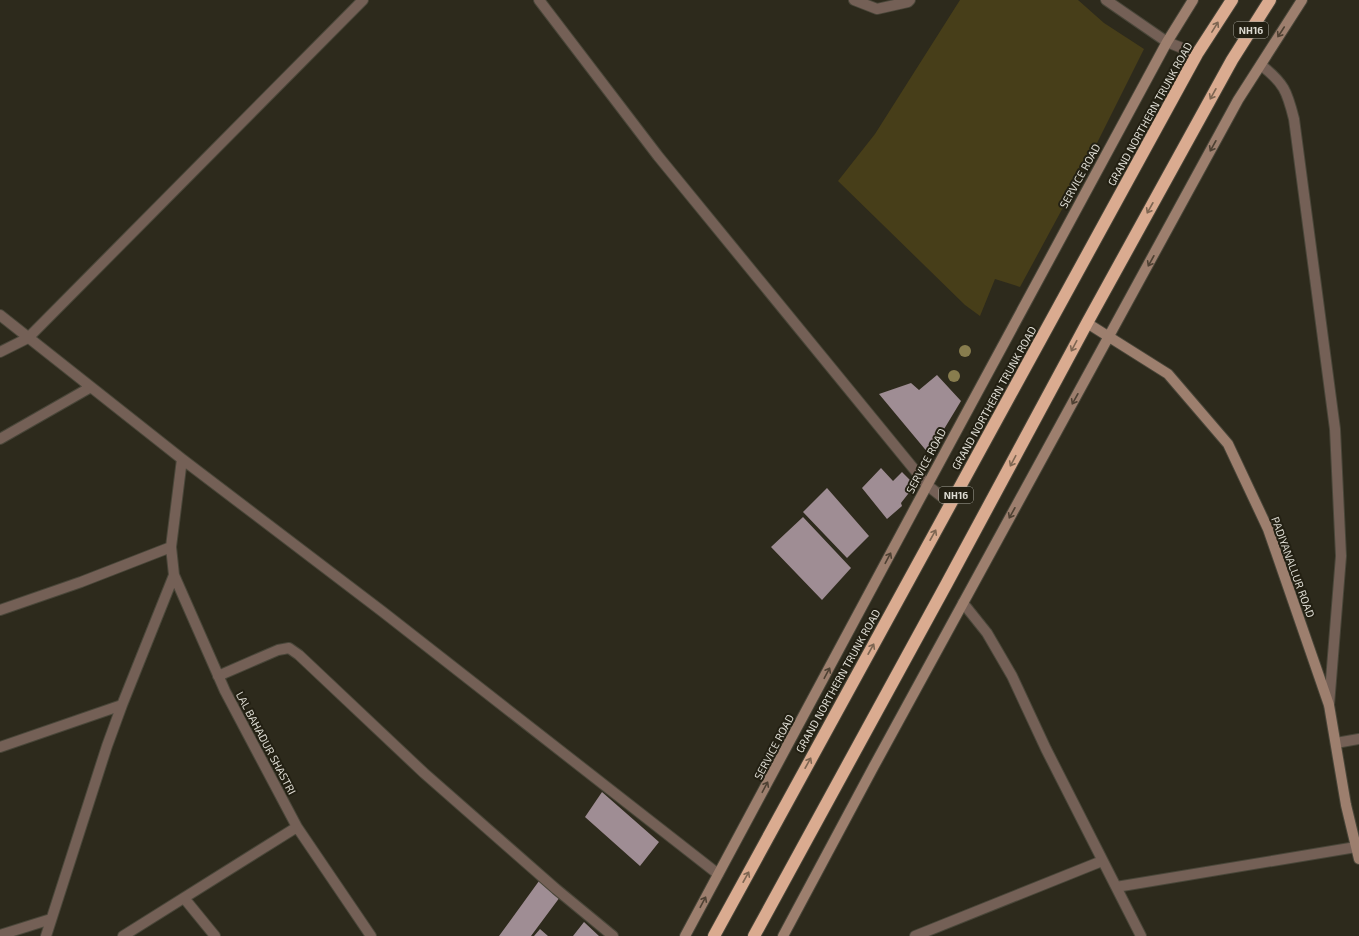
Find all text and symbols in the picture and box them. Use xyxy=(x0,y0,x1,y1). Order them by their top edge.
one-way arrow xyxy=(1211,21,1219,33)
road number: NH16 xyxy=(1234,22,1268,38)
one-way arrow xyxy=(1277,26,1285,38)
street label: GRAND NORTHERN TRUNK ROAD xyxy=(1105,40,1194,188)
one-way arrow xyxy=(1209,88,1216,100)
one-way arrow xyxy=(1209,140,1216,152)
street label: SERVICE ROAD xyxy=(1056,141,1103,210)
one-way arrow xyxy=(1146,202,1154,214)
one-way arrow xyxy=(1146,255,1154,267)
street label: GRAND NORTHERN TRUNK ROAD xyxy=(949,324,1038,472)
one-way arrow xyxy=(1070,340,1078,352)
one-way arrow xyxy=(1071,393,1078,405)
street label: SERVICE ROAD xyxy=(903,426,948,496)
one-way arrow xyxy=(1009,455,1016,467)
road number: NH16 xyxy=(939,487,973,503)
one-way arrow xyxy=(1008,507,1016,519)
street label: PADIYANALLUR ROAD xyxy=(1269,515,1318,619)
one-way arrow xyxy=(930,529,938,541)
one-way arrow xyxy=(885,552,892,564)
street label: GRAND NORTHERN TRUNK ROAD xyxy=(793,607,882,755)
one-way arrow xyxy=(867,643,875,655)
one-way arrow xyxy=(824,667,831,679)
street label: LAL BAHADUR SHASTRI xyxy=(234,689,299,796)
street label: SERVICE ROAD xyxy=(751,712,796,782)
one-way arrow xyxy=(805,757,813,769)
one-way arrow xyxy=(762,782,770,794)
one-way arrow xyxy=(743,871,750,883)
one-way arrow xyxy=(700,896,708,908)

